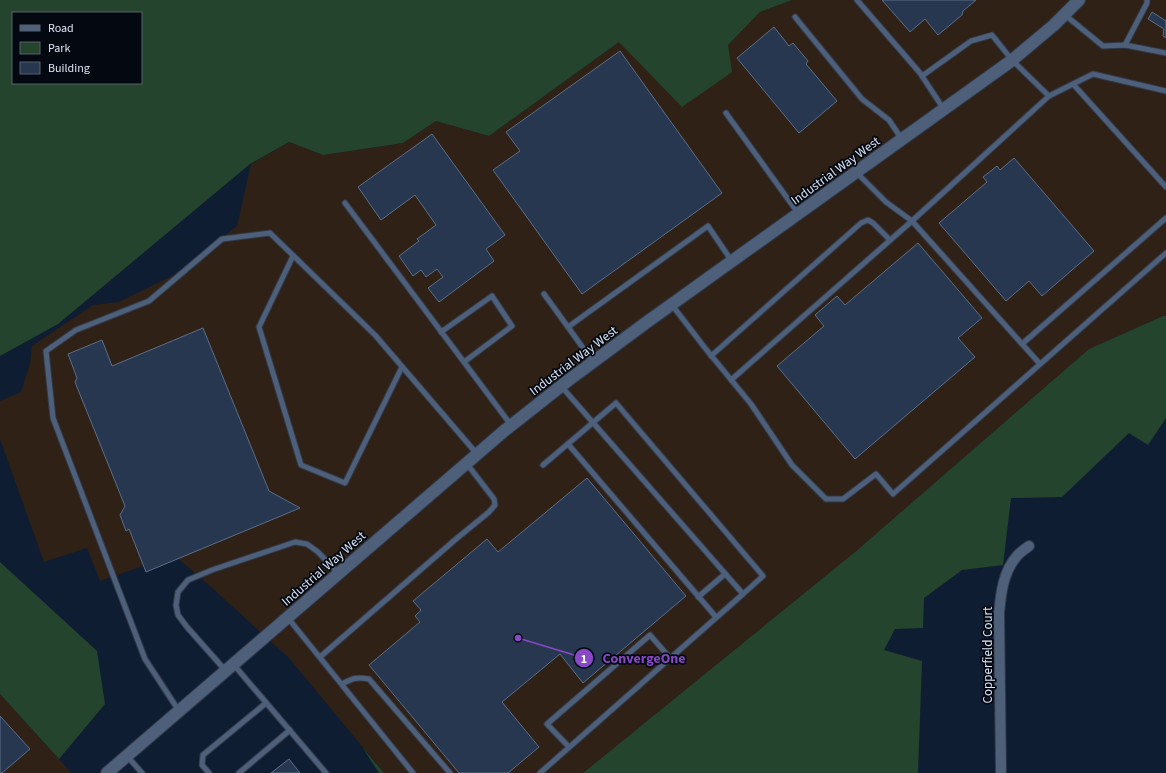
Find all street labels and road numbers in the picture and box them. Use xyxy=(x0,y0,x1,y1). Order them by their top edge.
street label: Industrial Way West xyxy=(787,132,884,209)
street label: Industrial Way West xyxy=(526,321,622,400)
street label: Industrial Way West xyxy=(278,527,370,610)
street label: Copperfield Court xyxy=(979,606,997,703)

